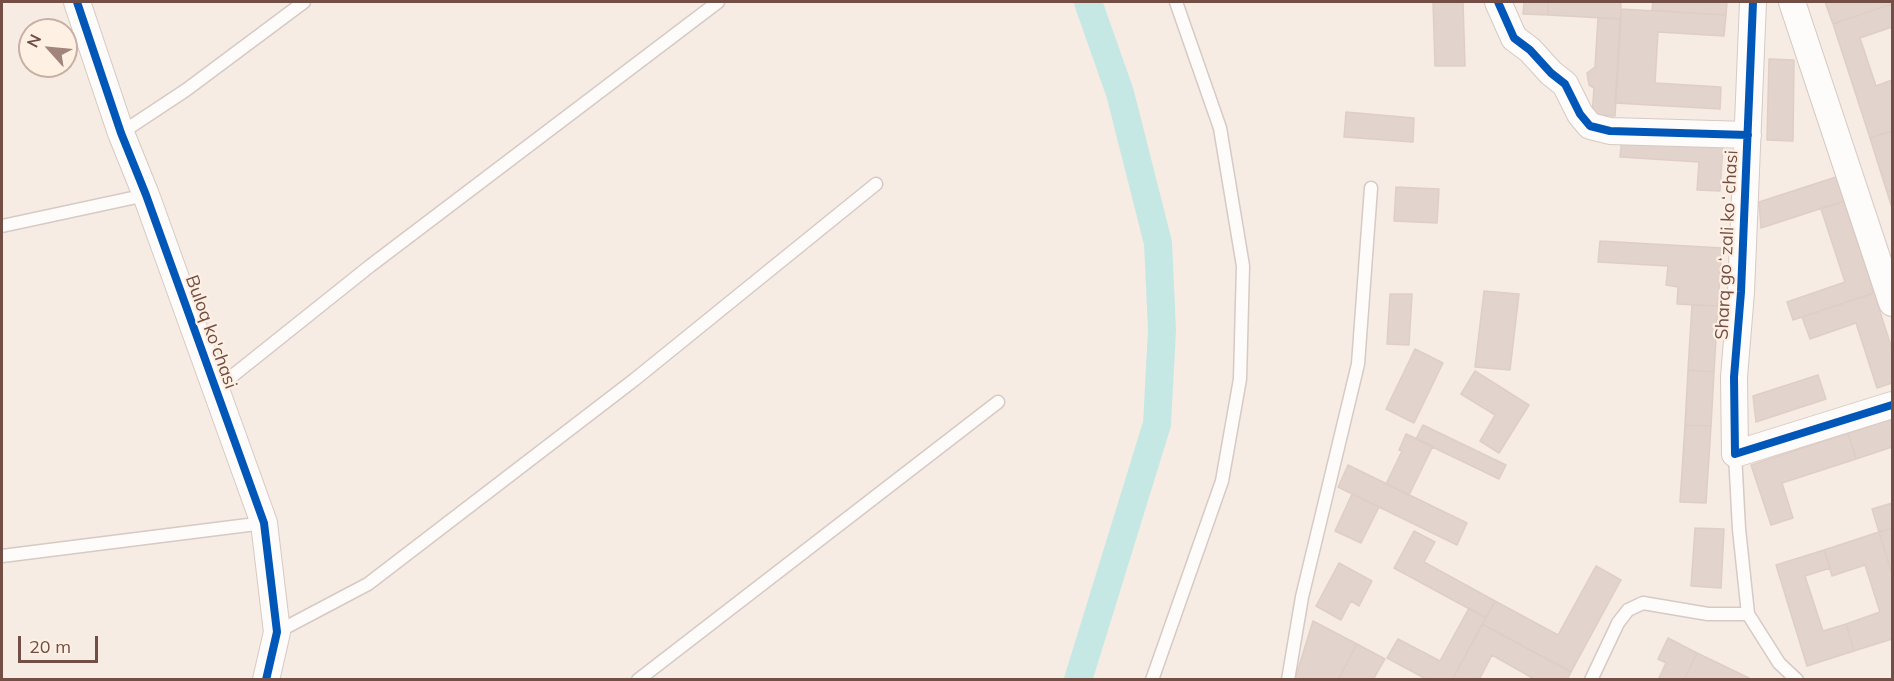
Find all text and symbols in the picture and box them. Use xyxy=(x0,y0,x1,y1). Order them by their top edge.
north arrow xyxy=(18,18,78,78)
text: N xyxy=(22,31,45,51)
street label: Sharq goʻzali koʻchasi xyxy=(1711,150,1743,340)
street label: Buloq ko'chasi xyxy=(180,272,242,392)
scale bar xyxy=(21,624,100,662)
text: 20 m xyxy=(29,635,71,658)

